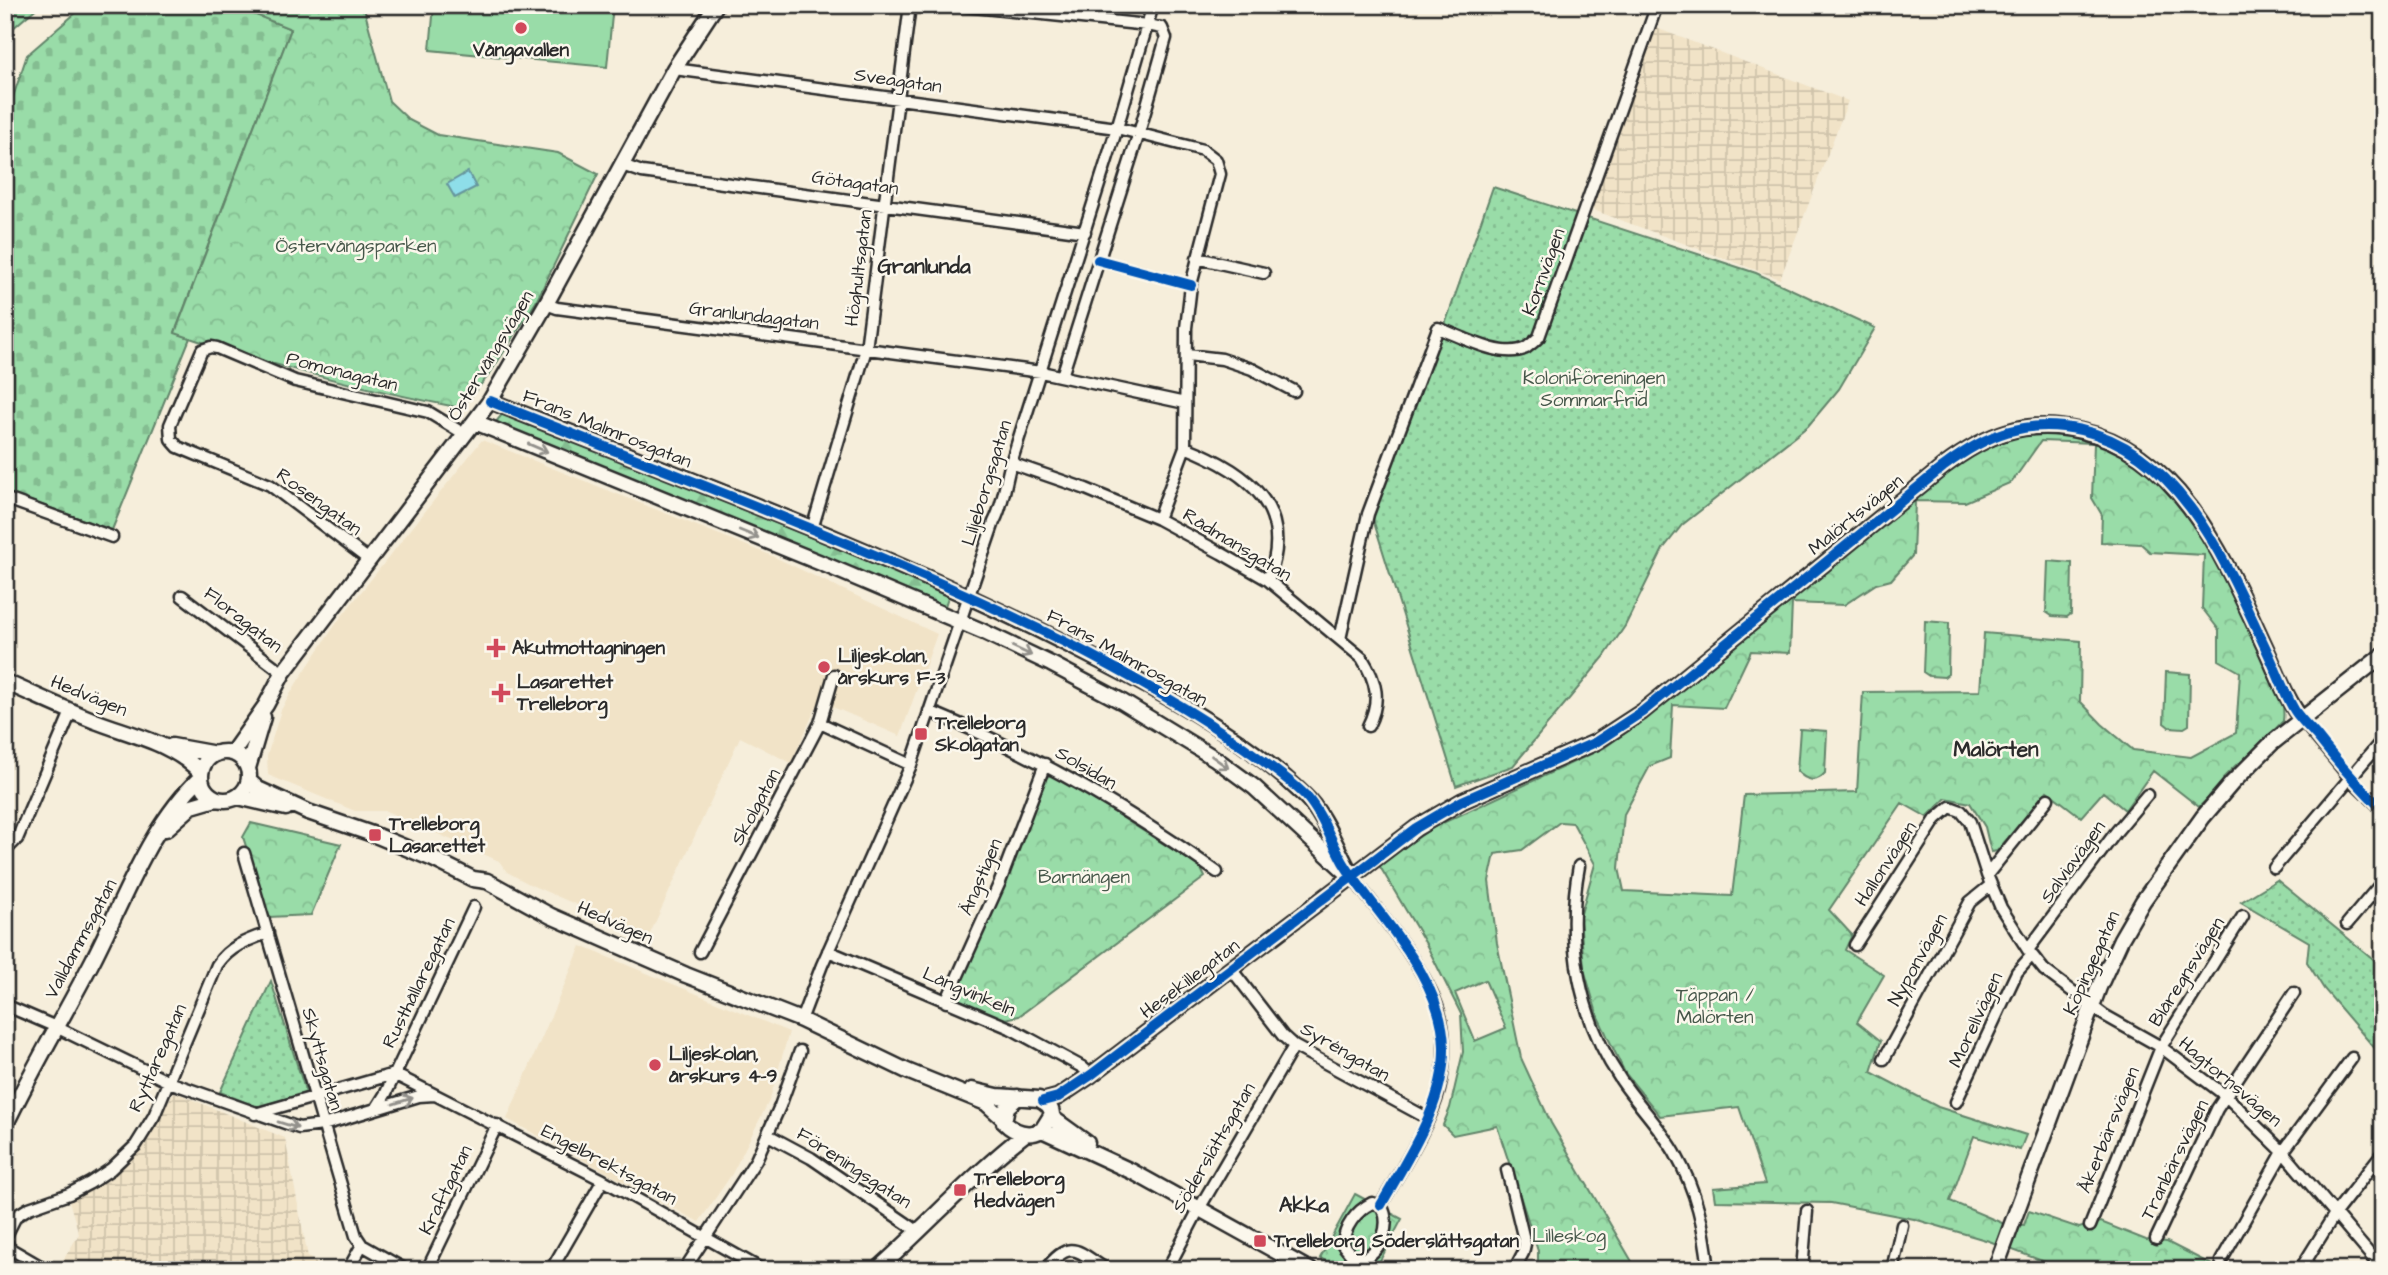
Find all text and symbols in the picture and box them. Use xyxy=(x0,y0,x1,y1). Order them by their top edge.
marker: Vångavallen xyxy=(513,20,529,36)
place label: Vångavallen xyxy=(472,37,569,65)
street label: Sveagatan xyxy=(852,61,944,102)
street label: Götagatan xyxy=(810,164,900,203)
street label: Höghultsgatan xyxy=(838,208,881,328)
street label: Kornvägen xyxy=(1516,224,1573,320)
park label: Östervångsparken xyxy=(275,233,437,261)
district label: Granlunda xyxy=(877,252,971,281)
street label: Östervångsvägen xyxy=(441,286,542,427)
street label: Granlundagatan xyxy=(687,295,820,338)
street label: Pomonagatan xyxy=(283,345,400,400)
park label: Koloniföreningen Sommarfrid xyxy=(1523,365,1665,414)
street label: Frans Malmrosgatan xyxy=(518,383,696,476)
street label: Liljeborgsgatan xyxy=(955,417,1020,549)
one-way arrow xyxy=(527,443,549,456)
street label: Rosengatan xyxy=(270,462,367,543)
street label: Malörtsvägen xyxy=(1802,468,1910,563)
street label: Rådmansgatan xyxy=(1177,502,1297,589)
one-way arrow xyxy=(738,528,760,541)
street label: Floragatan xyxy=(197,581,288,660)
street label: Frans Malmrosgatan xyxy=(1041,603,1212,714)
place label: Akutmottagningen xyxy=(512,635,665,663)
marker: Akutmottagningen xyxy=(486,638,506,658)
place label: Liljeskolan, årskurs F-3 xyxy=(837,643,946,692)
one-way arrow xyxy=(1011,644,1032,658)
marker: Liljeskolan, årskurs F-3 xyxy=(816,659,832,675)
street label: Hedvägen xyxy=(46,668,131,725)
place label: Lasarettet Trelleborg xyxy=(516,669,613,719)
marker: Lasarettet Trelleborg xyxy=(491,683,511,703)
place label: Trelleborg Skolgatan xyxy=(934,710,1026,760)
marker: Trelleborg Skolgatan xyxy=(913,726,929,742)
district label: Malörten xyxy=(1953,735,2039,764)
street label: Solsidan xyxy=(1050,740,1122,796)
one-way arrow xyxy=(1210,754,1229,769)
street label: Skolgatan xyxy=(724,764,788,851)
place label: Trelleborg Lasarettet xyxy=(388,811,485,860)
street label: Salviavägen xyxy=(2034,815,2113,910)
street label: Hallonvägen xyxy=(1848,816,1924,912)
marker: Trelleborg Lasarettet xyxy=(367,827,383,843)
street label: Ängstigen xyxy=(953,834,1010,920)
park label: Barnängen xyxy=(1038,864,1130,892)
street label: Valldammsgatan xyxy=(38,874,125,1004)
street label: Hedvägen xyxy=(572,894,657,953)
street label: Köpingegatan xyxy=(2057,907,2128,1020)
street label: Nyponvägen xyxy=(1881,909,1955,1012)
street label: Blåregnsvägen xyxy=(2142,912,2232,1033)
street label: Rusthållaregatan xyxy=(376,913,463,1053)
street label: Hesekillegatan xyxy=(1134,932,1246,1026)
street label: Långvinkeln xyxy=(918,960,1020,1025)
street label: Morellvägen xyxy=(1942,968,2011,1072)
park label: Täppan / Malörten xyxy=(1676,982,1754,1031)
street label: Ryttaregatan xyxy=(122,999,195,1117)
street label: Skyttsgatan xyxy=(294,1005,350,1114)
street label: Syréngatan xyxy=(1295,1016,1395,1089)
street label: Hagtornsvägen xyxy=(2172,1031,2288,1134)
place label: Liljeskolan, årskurs 4-9 xyxy=(668,1041,777,1090)
marker: Liljeskolan, årskurs 4-9 xyxy=(647,1057,663,1073)
street label: Åkerbärsvägen xyxy=(2071,1063,2148,1198)
street label: Söderslättsgatan xyxy=(1166,1078,1263,1219)
one-way arrow xyxy=(391,1093,413,1106)
street label: Tranbärsvägen xyxy=(2134,1095,2217,1225)
street label: Engelbrektsgatan xyxy=(536,1118,682,1213)
one-way arrow xyxy=(277,1119,299,1132)
street label: Föreningsgatan xyxy=(791,1121,917,1216)
street label: Kraftgatan xyxy=(413,1141,480,1240)
place label: Trelleborg Hedvägen xyxy=(973,1166,1065,1216)
marker: Trelleborg Hedvägen xyxy=(952,1182,968,1198)
district label: Akka xyxy=(1279,1191,1329,1220)
park label: Lilleskog xyxy=(1532,1223,1606,1251)
place label: Trelleborg Söderslättsgatan xyxy=(1273,1228,1519,1256)
marker: Trelleborg Söderslättsgatan xyxy=(1252,1233,1268,1249)

